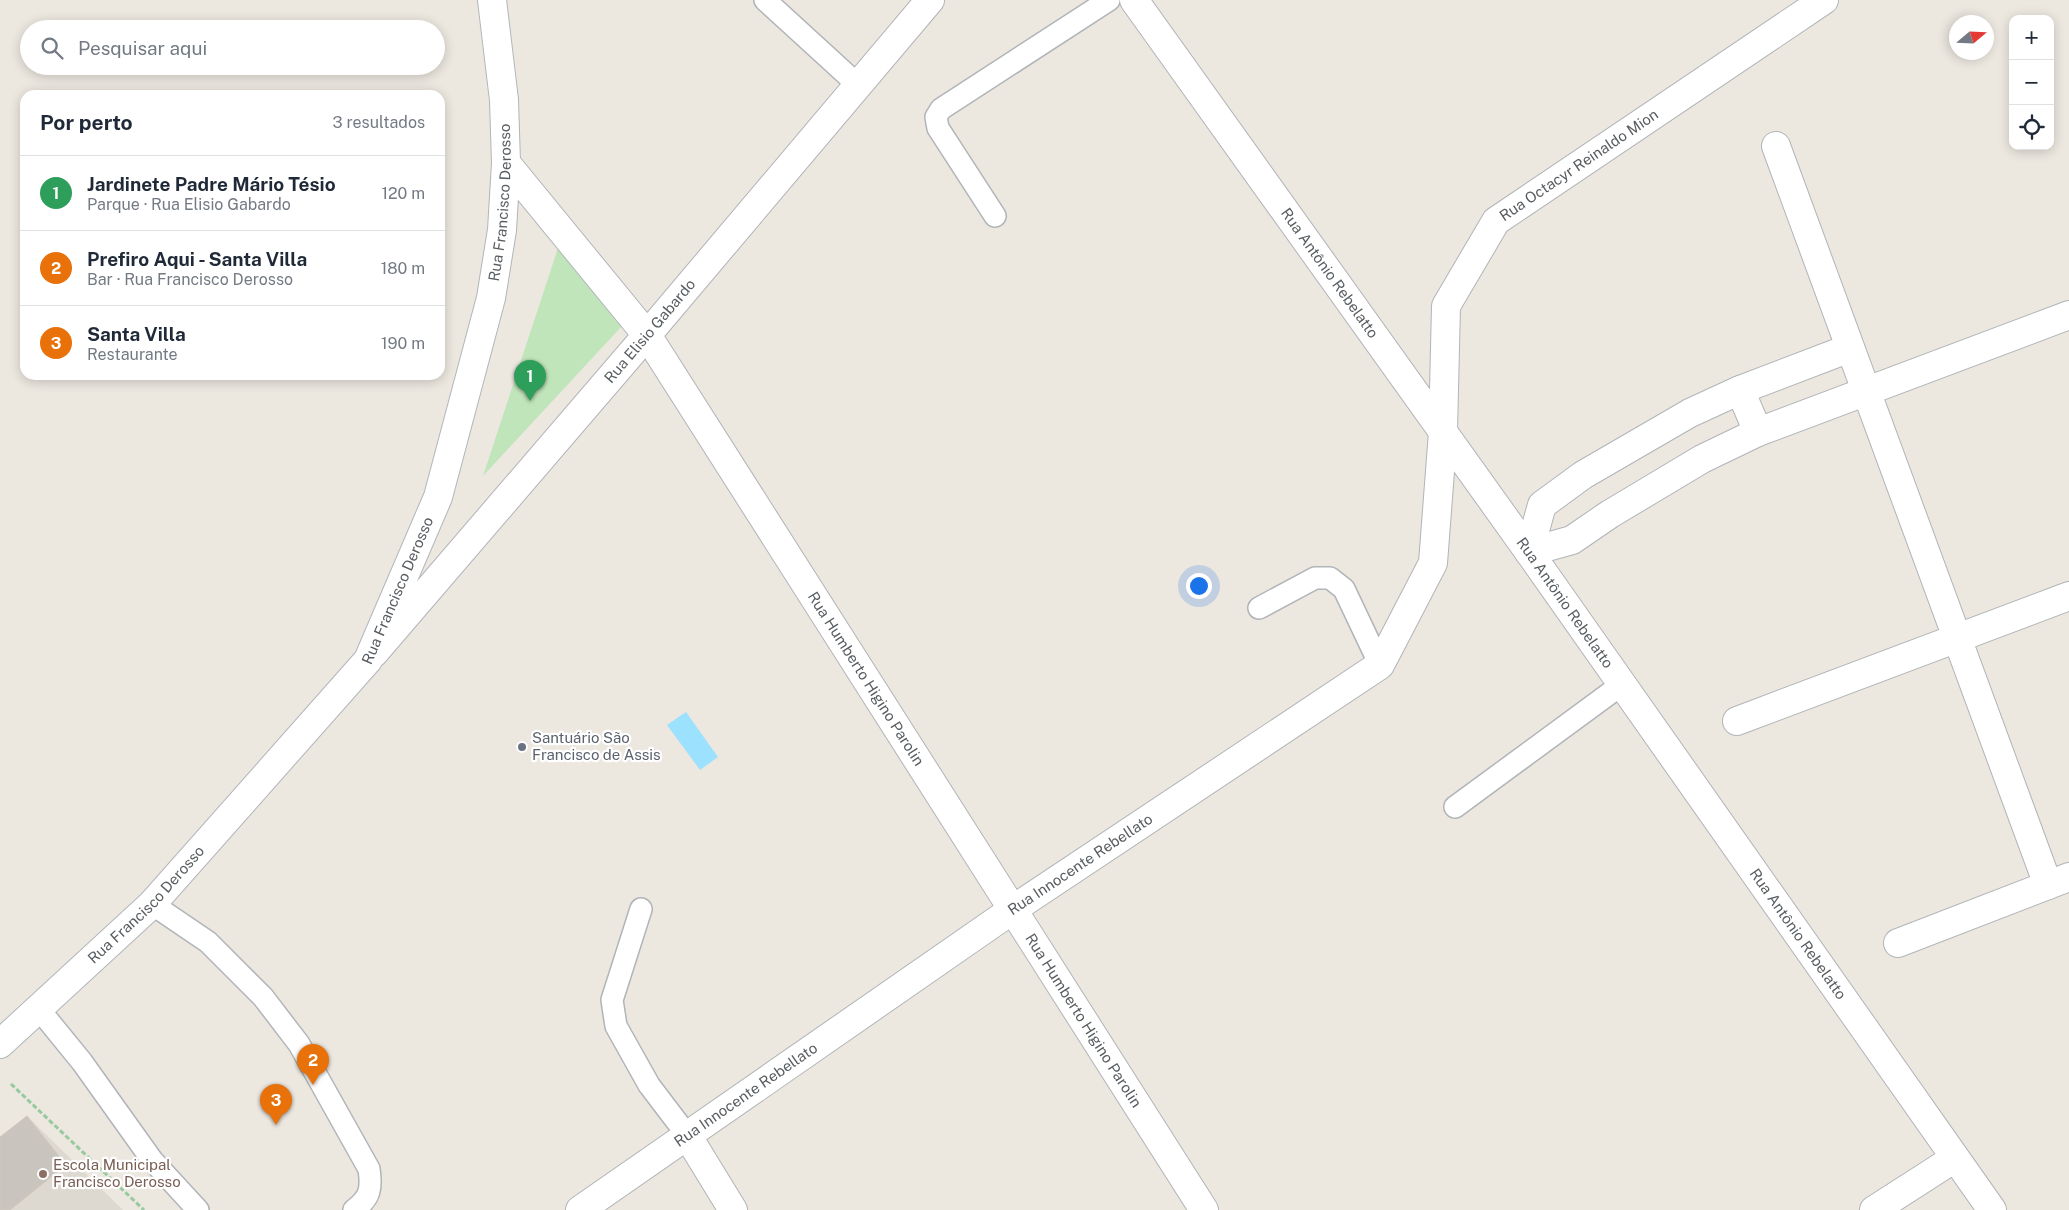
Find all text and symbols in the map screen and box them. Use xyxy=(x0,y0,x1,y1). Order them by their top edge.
north arrow xyxy=(1949,15,1994,60)
map controls xyxy=(2009,15,2054,150)
button: + xyxy=(2009,15,2054,60)
search box xyxy=(20,20,445,75)
icon: search xyxy=(38,34,66,62)
text: Pesquisar aqui xyxy=(78,37,207,59)
button: − xyxy=(2009,60,2054,105)
street label: Rua Octacyr Reinaldo Mion xyxy=(1496,105,1661,224)
button: locate xyxy=(2009,105,2054,150)
text: Por perto xyxy=(40,110,133,135)
text: 3 resultados xyxy=(333,113,425,132)
street label: Rua Francisco Derosso xyxy=(485,123,514,283)
text: Jardinete Padre Mário Tésio xyxy=(87,173,336,195)
text: 1 xyxy=(53,184,59,203)
text: 120 m xyxy=(381,184,425,203)
text: Parque · Rua Elisio Gabardo xyxy=(87,195,291,214)
street label: Rua Antônio Rebelatto xyxy=(1278,205,1382,341)
text: Prefiro Aqui - Santa Villa xyxy=(87,248,307,270)
text: 2 xyxy=(51,259,61,278)
text: 180 m xyxy=(381,259,425,278)
text: Bar · Rua Francisco Derosso xyxy=(87,270,293,289)
street label: Rua Elisio Gabardo xyxy=(601,275,699,386)
text: Santa Villa xyxy=(87,323,186,345)
text: 3 xyxy=(51,334,61,353)
text: 190 m xyxy=(381,334,425,353)
text: Restaurante xyxy=(87,345,178,364)
pin: 1 xyxy=(514,360,546,401)
street label: Rua Francisco Derosso xyxy=(358,514,436,667)
street label: Rua Antônio Rebelatto xyxy=(1513,534,1617,671)
your location xyxy=(1186,573,1212,599)
street label: Rua Humberto Higino Parolin xyxy=(805,588,928,769)
place label: Santuário São Francisco de Assis xyxy=(532,729,661,763)
marker: Santuário São Francisco de Assis xyxy=(516,741,528,753)
street label: Rua Innocente Rebellato xyxy=(1004,810,1156,918)
street label: Rua Francisco Derosso xyxy=(84,842,207,967)
street label: Rua Antônio Rebelatto xyxy=(1747,865,1850,1002)
street label: Rua Humberto Higino Parolin xyxy=(1022,930,1145,1110)
street label: Rua Innocente Rebellato xyxy=(671,1039,820,1150)
pin: 2 xyxy=(297,1044,329,1085)
pin: 3 xyxy=(260,1084,292,1125)
place label: Escola Municipal Francisco Derosso xyxy=(53,1156,181,1190)
marker: Escola Municipal Francisco Derosso xyxy=(37,1168,49,1180)

